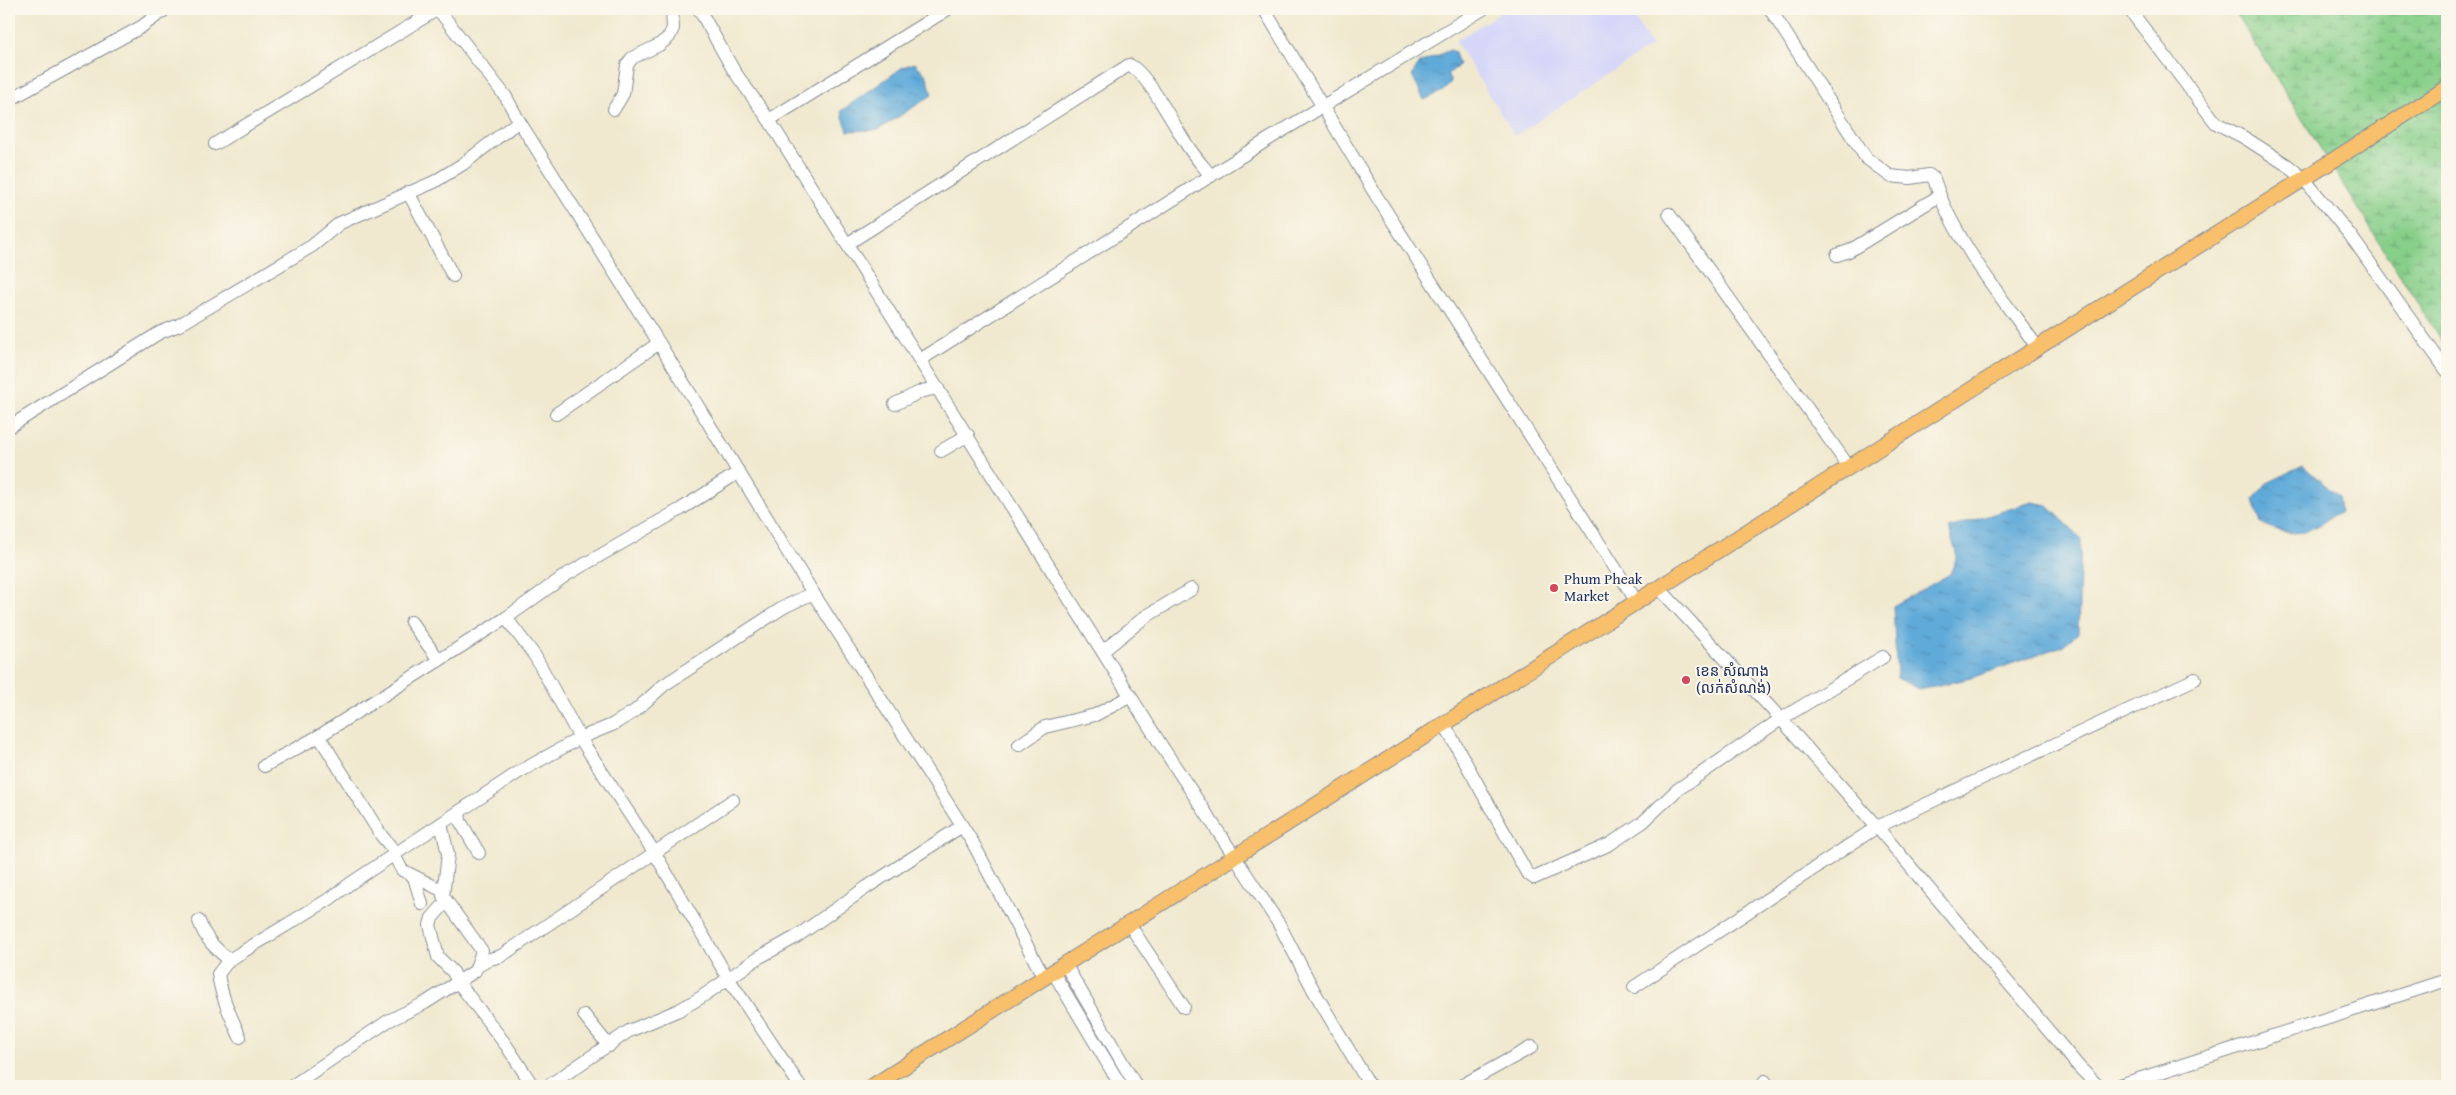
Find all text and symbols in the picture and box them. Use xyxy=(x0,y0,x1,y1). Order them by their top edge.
place label: Phum Pheak Market xyxy=(1564,568,1643,606)
marker: Phum Pheak Market xyxy=(1548,582,1560,594)
place label: ខេន សំណាង (លក់សំណង់) xyxy=(1696,660,1771,698)
marker: ខេន សំណាង (លក់សំណង់) xyxy=(1680,674,1692,686)

